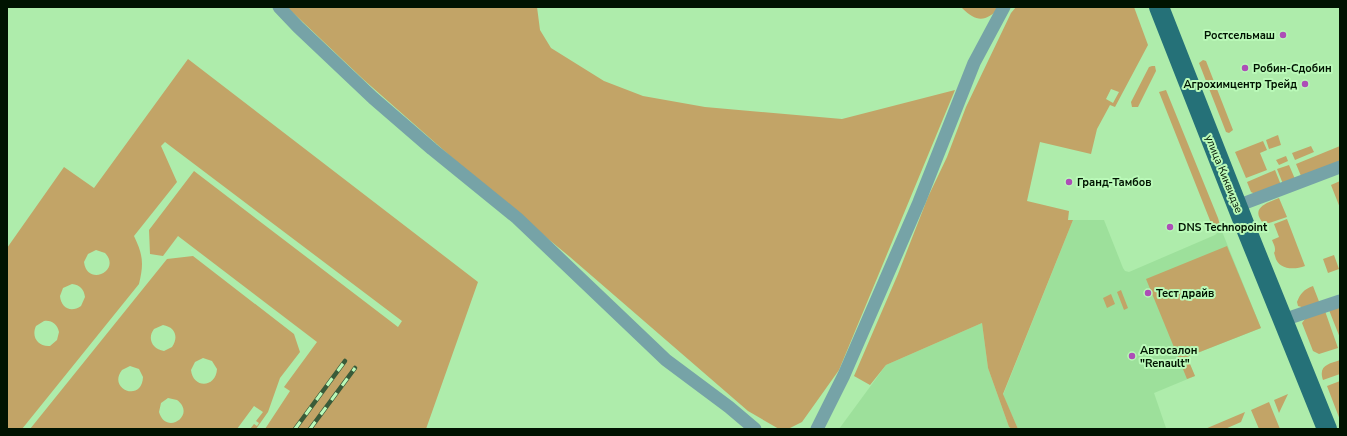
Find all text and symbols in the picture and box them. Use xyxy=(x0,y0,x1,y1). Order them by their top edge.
place label: Ростсельмаш xyxy=(1204,28,1275,43)
marker: Ростсельмаш xyxy=(1278,30,1288,40)
place label: Робин-Сдобин xyxy=(1253,61,1332,76)
marker: Робин-Сдобин xyxy=(1240,63,1250,73)
place label: Агрохимцентр Трейд xyxy=(1183,77,1297,92)
marker: Агрохимцентр Трейд xyxy=(1300,79,1310,89)
street label: улица Киквидзе xyxy=(1201,133,1247,215)
place label: Гранд-Тамбов xyxy=(1077,175,1152,190)
marker: Гранд-Тамбов xyxy=(1064,177,1074,187)
place label: DNS Technopoint xyxy=(1178,220,1268,235)
marker: DNS Technopoint xyxy=(1165,222,1175,232)
place label: Тест драйв xyxy=(1156,286,1214,301)
marker: Тест драйв xyxy=(1143,288,1153,298)
place label: Автосалон "Renault" xyxy=(1140,343,1197,371)
marker: Автосалон "Renault" xyxy=(1127,351,1137,361)

